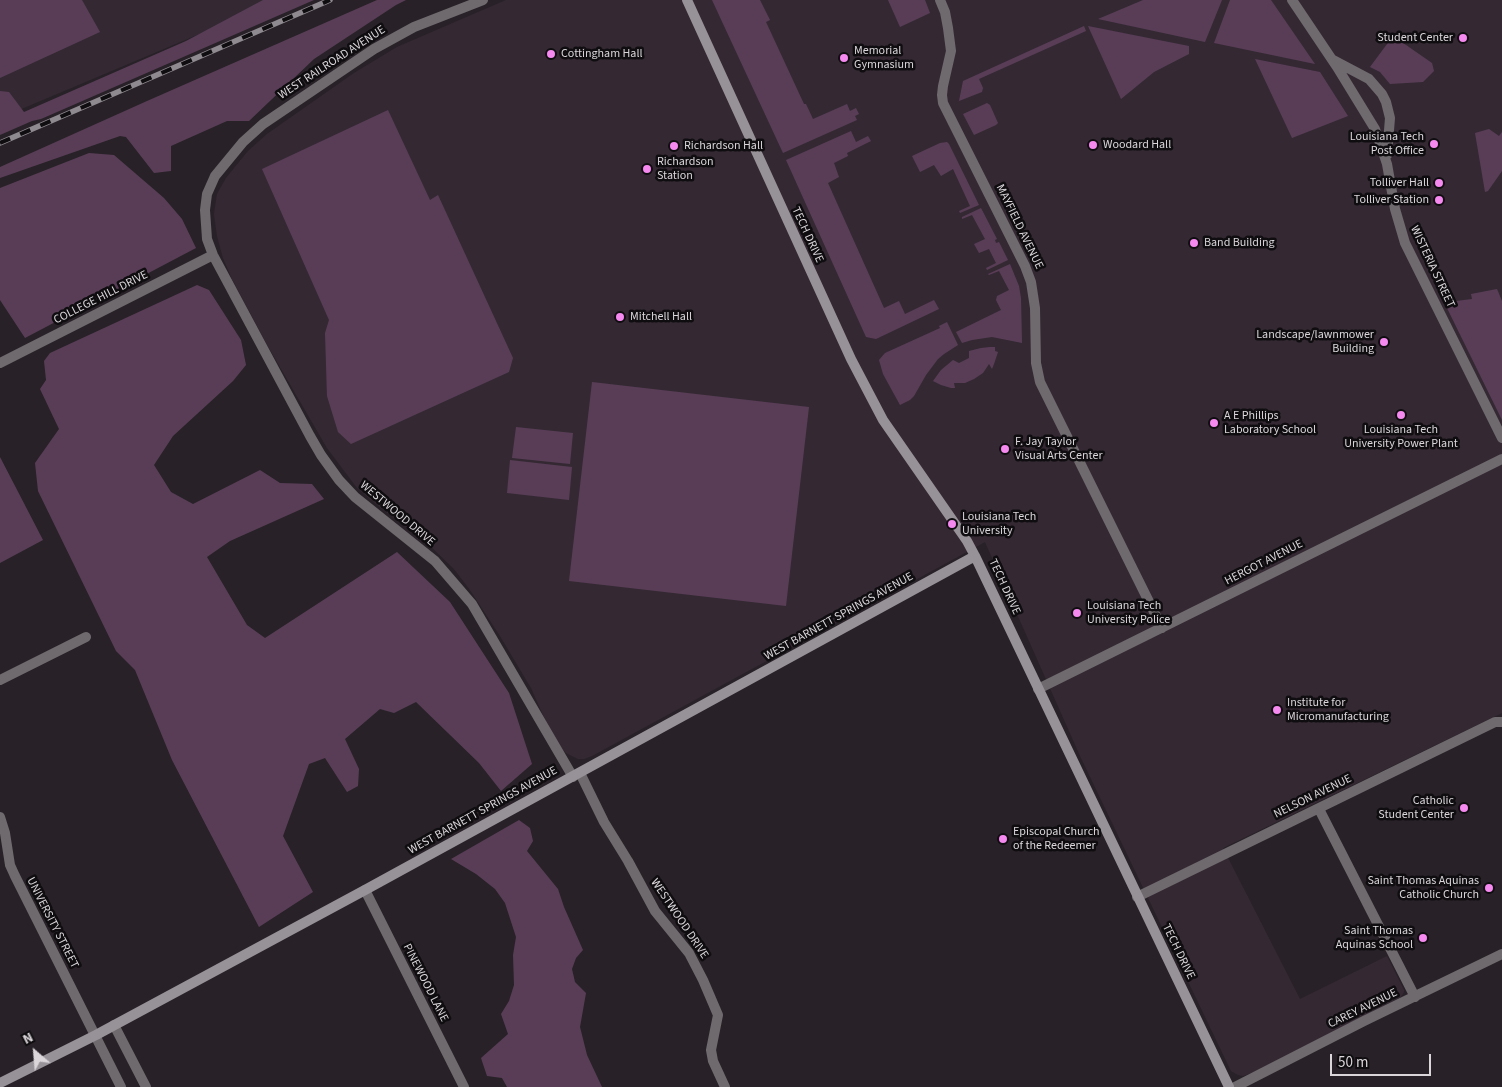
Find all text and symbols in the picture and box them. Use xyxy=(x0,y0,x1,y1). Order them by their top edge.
street label: WEST RAILROAD AVENUE xyxy=(276,23,388,103)
place label: Student Center xyxy=(1377,31,1453,45)
marker: Student Center xyxy=(1457,32,1469,44)
place label: Memorial Gymnasium xyxy=(854,44,914,72)
place label: Cottingham Hall xyxy=(561,47,642,61)
marker: Cottingham Hall xyxy=(545,48,557,60)
marker: Memorial Gymnasium xyxy=(838,52,850,64)
place label: Louisiana Tech Post Office xyxy=(1350,130,1424,158)
place label: Woodard Hall xyxy=(1103,138,1171,152)
marker: Louisiana Tech Post Office xyxy=(1428,138,1440,150)
place label: Richardson Hall xyxy=(684,139,763,153)
marker: Woodard Hall xyxy=(1087,139,1099,151)
marker: Richardson Hall xyxy=(668,140,680,152)
place label: Richardson Station xyxy=(657,155,714,183)
marker: Richardson Station xyxy=(641,163,653,175)
place label: Tolliver Hall xyxy=(1370,176,1429,190)
marker: Tolliver Hall xyxy=(1433,177,1445,189)
street label: MAYFIELD AVENUE xyxy=(992,182,1046,272)
place label: Tolliver Station xyxy=(1354,193,1429,207)
marker: Tolliver Station xyxy=(1433,194,1445,206)
street label: TECH DRIVE xyxy=(788,205,826,265)
street label: WISTERIA STREET xyxy=(1407,224,1457,310)
place label: Band Building xyxy=(1204,236,1275,250)
marker: Band Building xyxy=(1188,237,1200,249)
street label: COLLEGE HILL DRIVE xyxy=(52,268,150,328)
place label: Mitchell Hall xyxy=(630,310,692,324)
marker: Mitchell Hall xyxy=(614,311,626,323)
place label: Landscape/lawnmower Building xyxy=(1256,328,1374,356)
marker: Landscape/lawnmower Building xyxy=(1378,336,1390,348)
place label: A E Phillips Laboratory School xyxy=(1224,409,1316,437)
marker: Louisiana Tech University Power Plant xyxy=(1395,409,1407,421)
marker: A E Phillips Laboratory School xyxy=(1208,417,1220,429)
place label: Louisiana Tech University Power Plant xyxy=(1344,423,1458,451)
place label: F. Jay Taylor Visual Arts Center xyxy=(1015,435,1103,463)
marker: F. Jay Taylor Visual Arts Center xyxy=(999,443,1011,455)
street label: WESTWOOD DRIVE xyxy=(357,478,437,550)
place label: Louisiana Tech University xyxy=(962,510,1036,538)
marker: Louisiana Tech University xyxy=(946,518,958,530)
street label: HERGOT AVENUE xyxy=(1223,537,1305,589)
street label: TECH DRIVE xyxy=(985,557,1023,617)
street label: WEST BARNETT SPRINGS AVENUE xyxy=(762,570,916,664)
place label: Louisiana Tech University Police xyxy=(1087,599,1170,627)
marker: Louisiana Tech University Police xyxy=(1071,607,1083,619)
place label: Institute for Micromanufacturing xyxy=(1287,696,1389,724)
marker: Institute for Micromanufacturing xyxy=(1271,704,1283,716)
street label: WEST BARNETT SPRINGS AVENUE xyxy=(406,764,560,858)
street label: NELSON AVENUE xyxy=(1272,772,1354,822)
place label: Catholic Student Center xyxy=(1378,794,1454,822)
marker: Catholic Student Center xyxy=(1458,802,1470,814)
place label: Episcopal Church of the Redeemer xyxy=(1013,825,1100,853)
marker: Episcopal Church of the Redeemer xyxy=(997,833,1009,845)
place label: Saint Thomas Aquinas Catholic Church xyxy=(1367,874,1479,902)
street label: UNIVERSITY STREET xyxy=(23,875,81,971)
street label: WESTWOOD DRIVE xyxy=(647,876,711,962)
marker: Saint Thomas Aquinas Catholic Church xyxy=(1483,882,1495,894)
street label: TECH DRIVE xyxy=(1158,922,1198,982)
place label: Saint Thomas Aquinas School xyxy=(1336,924,1413,952)
marker: Saint Thomas Aquinas School xyxy=(1417,932,1429,944)
street label: PINEWOOD LANE xyxy=(399,942,451,1024)
street label: CAREY AVENUE xyxy=(1326,986,1400,1032)
north arrow xyxy=(10,1027,60,1077)
text: N xyxy=(20,1028,37,1050)
scale bar xyxy=(1332,1044,1433,1076)
text: 50 m xyxy=(1338,1052,1368,1073)

